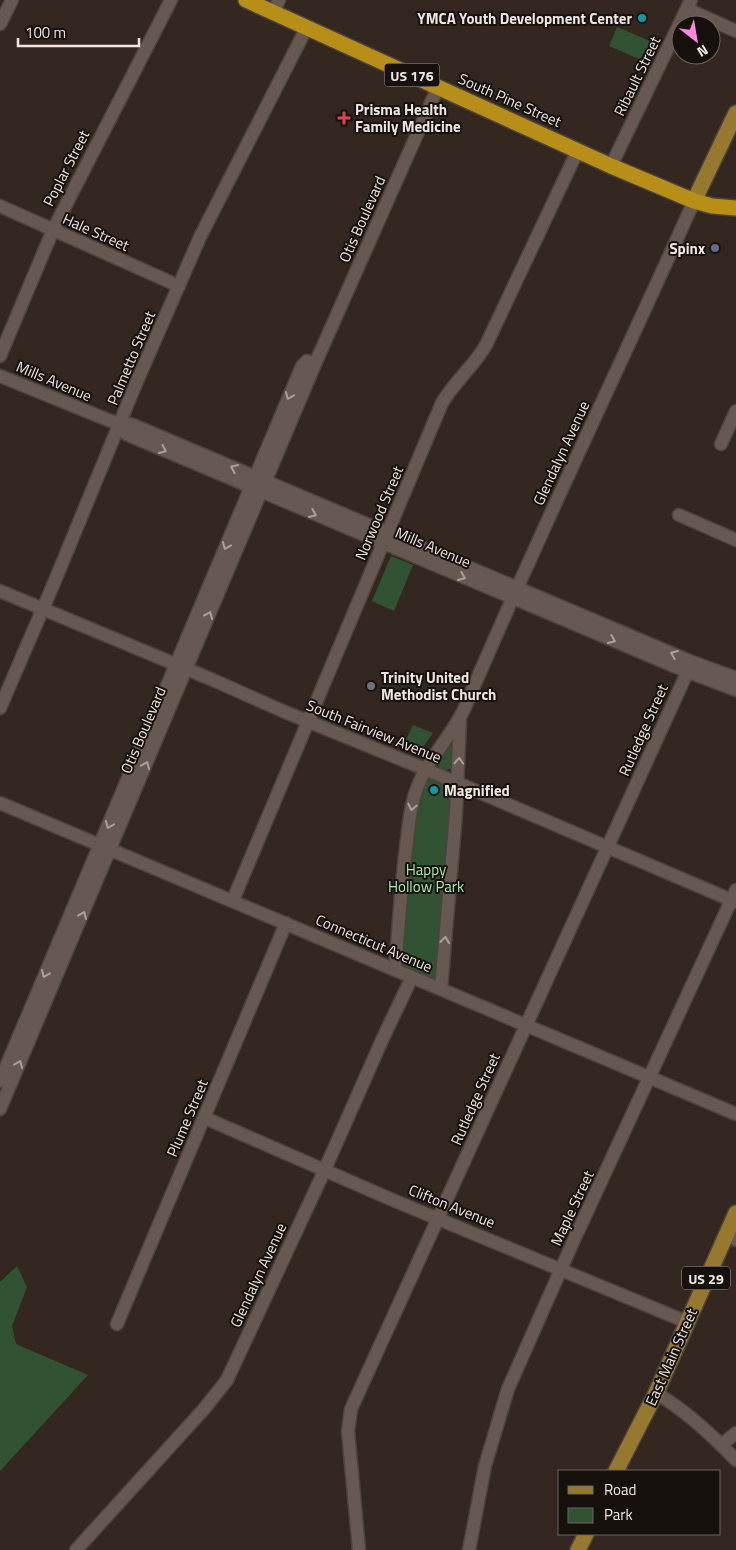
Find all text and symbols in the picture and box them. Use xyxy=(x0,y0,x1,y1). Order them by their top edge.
place label: YMCA Youth Development Center xyxy=(417,7,632,30)
marker: YMCA Youth Development Center xyxy=(636,12,648,24)
scale bar xyxy=(18,15,139,47)
north arrow xyxy=(671,15,721,65)
text: 100 m xyxy=(25,21,66,44)
street label: Ribault Street xyxy=(608,31,667,120)
text: N xyxy=(693,40,713,63)
road number: US 176 xyxy=(384,64,440,86)
street label: South Pine Street xyxy=(455,67,566,133)
place label: Prisma Health Family Medicine xyxy=(355,98,461,138)
marker: Prisma Health Family Medicine xyxy=(337,111,351,125)
street label: Poplar Street xyxy=(37,125,95,210)
street label: Otis Boulevard xyxy=(333,172,391,266)
street label: Hale Street xyxy=(59,207,134,257)
place label: Spinx xyxy=(669,237,705,260)
marker: Spinx xyxy=(709,242,721,254)
street label: Palmetto Street xyxy=(101,307,161,409)
street label: Mills Avenue xyxy=(13,355,95,407)
one-way arrow xyxy=(285,391,295,400)
street label: Glendalyn Avenue xyxy=(527,397,595,509)
one-way arrow xyxy=(158,443,167,454)
street label: Norwood Street xyxy=(349,462,409,564)
one-way arrow xyxy=(230,464,239,475)
one-way arrow xyxy=(308,507,317,518)
street label: Mills Avenue xyxy=(392,521,474,573)
one-way arrow xyxy=(222,541,232,550)
one-way arrow xyxy=(457,571,466,581)
one-way arrow xyxy=(203,611,214,620)
one-way arrow xyxy=(607,634,616,645)
one-way arrow xyxy=(670,650,679,661)
place label: Trinity United Methodist Church xyxy=(381,666,496,706)
marker: Trinity United Methodist Church xyxy=(365,680,377,692)
street label: Rutledge Street xyxy=(612,680,674,780)
street label: Otis Boulevard xyxy=(114,683,172,777)
street label: South Fairview Avenue xyxy=(303,693,445,769)
one-way arrow xyxy=(453,757,464,765)
one-way arrow xyxy=(140,761,151,770)
place label: Magnified xyxy=(444,779,510,802)
marker: Magnified xyxy=(428,784,440,796)
one-way arrow xyxy=(407,803,418,812)
one-way arrow xyxy=(105,820,115,829)
park label: Happy Hollow Park xyxy=(388,858,464,898)
street label: Connecticut Avenue xyxy=(312,908,436,978)
one-way arrow xyxy=(76,911,87,920)
one-way arrow xyxy=(439,936,450,944)
one-way arrow xyxy=(41,969,51,978)
street label: Rutledge Street xyxy=(444,1049,506,1149)
one-way arrow xyxy=(12,1060,23,1069)
street label: Plume Street xyxy=(160,1075,214,1160)
street label: Maple Street xyxy=(544,1166,600,1250)
street label: Clifton Avenue xyxy=(405,1178,499,1234)
street label: Glendalyn Avenue xyxy=(224,1219,292,1331)
road number: US 29 xyxy=(682,1266,730,1290)
street label: East Main Street xyxy=(639,1304,703,1410)
legend xyxy=(558,1470,721,1535)
text: Road xyxy=(604,1478,636,1501)
text: Park xyxy=(604,1503,633,1526)

